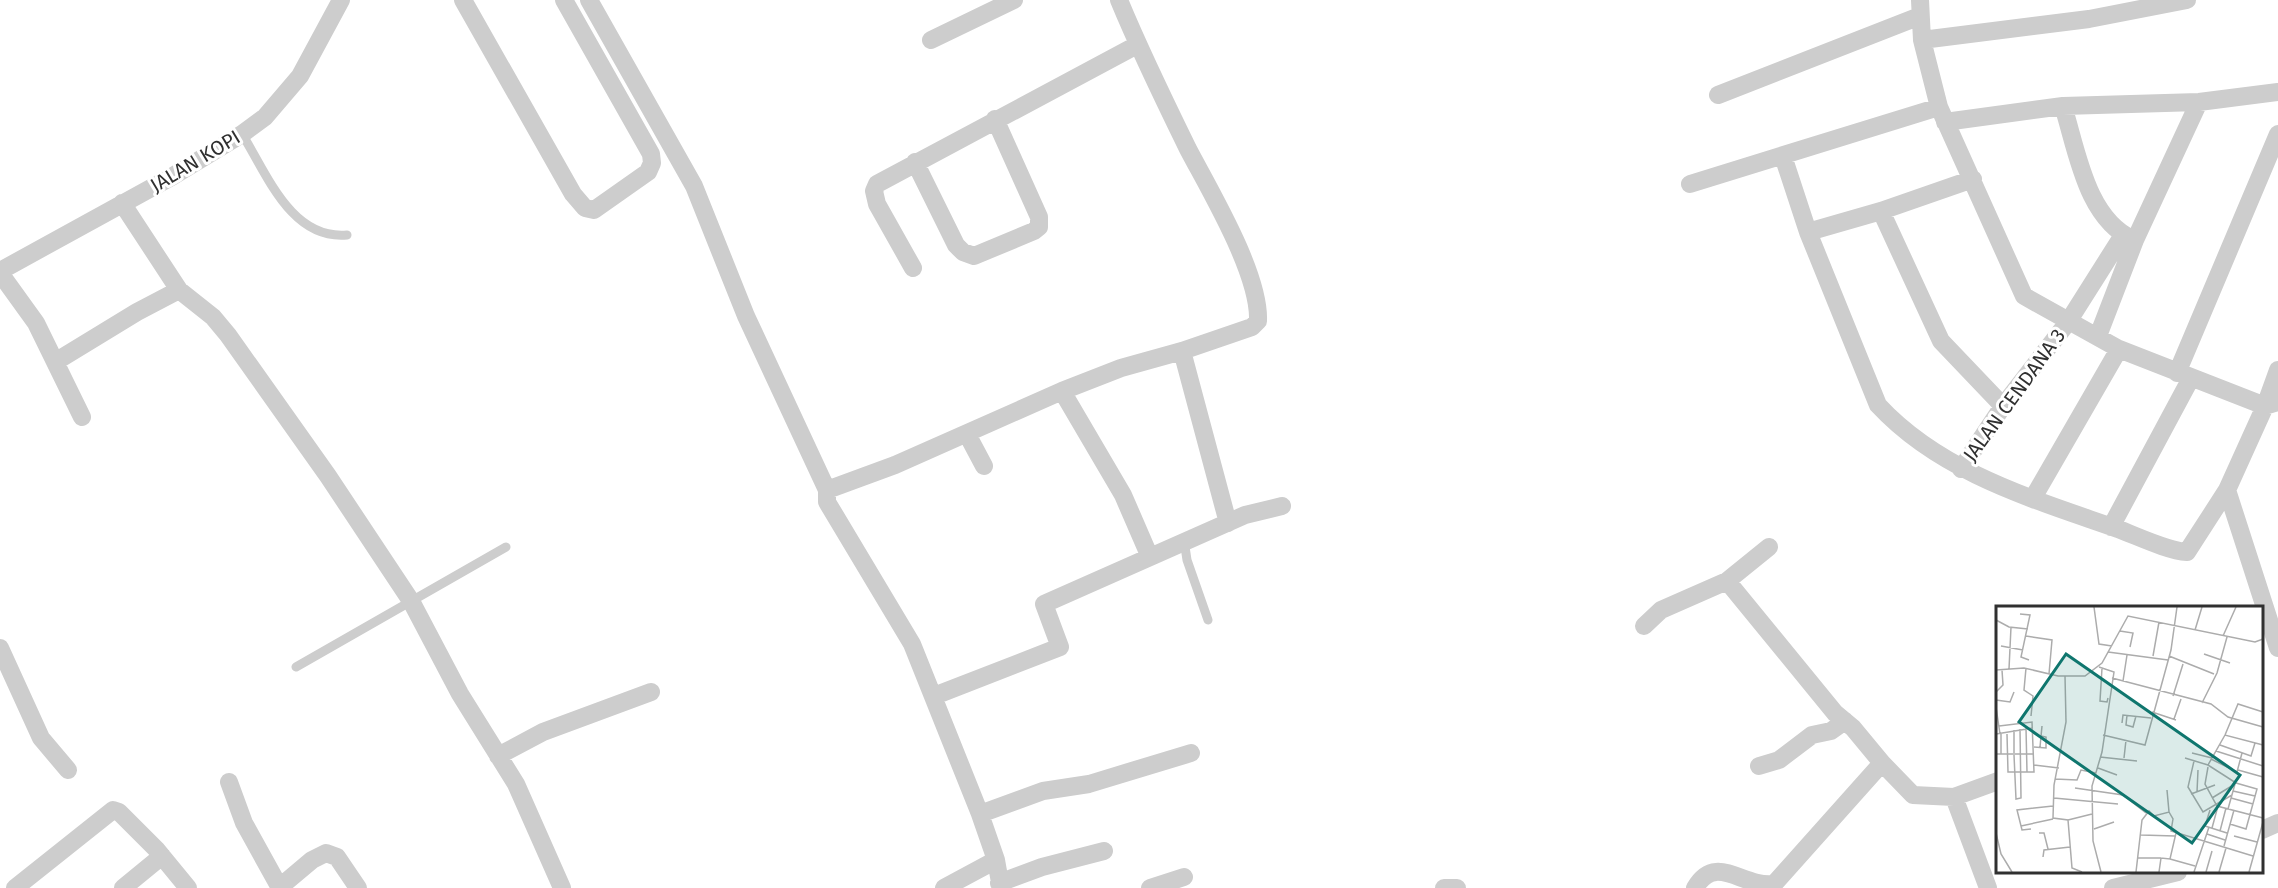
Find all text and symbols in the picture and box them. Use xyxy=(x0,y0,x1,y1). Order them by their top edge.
street label: JALAN KOPI xyxy=(146,125,244,197)
street label: JALAN CENDANA 3 xyxy=(1958,324,2070,466)
inset map xyxy=(1996,606,2263,873)

